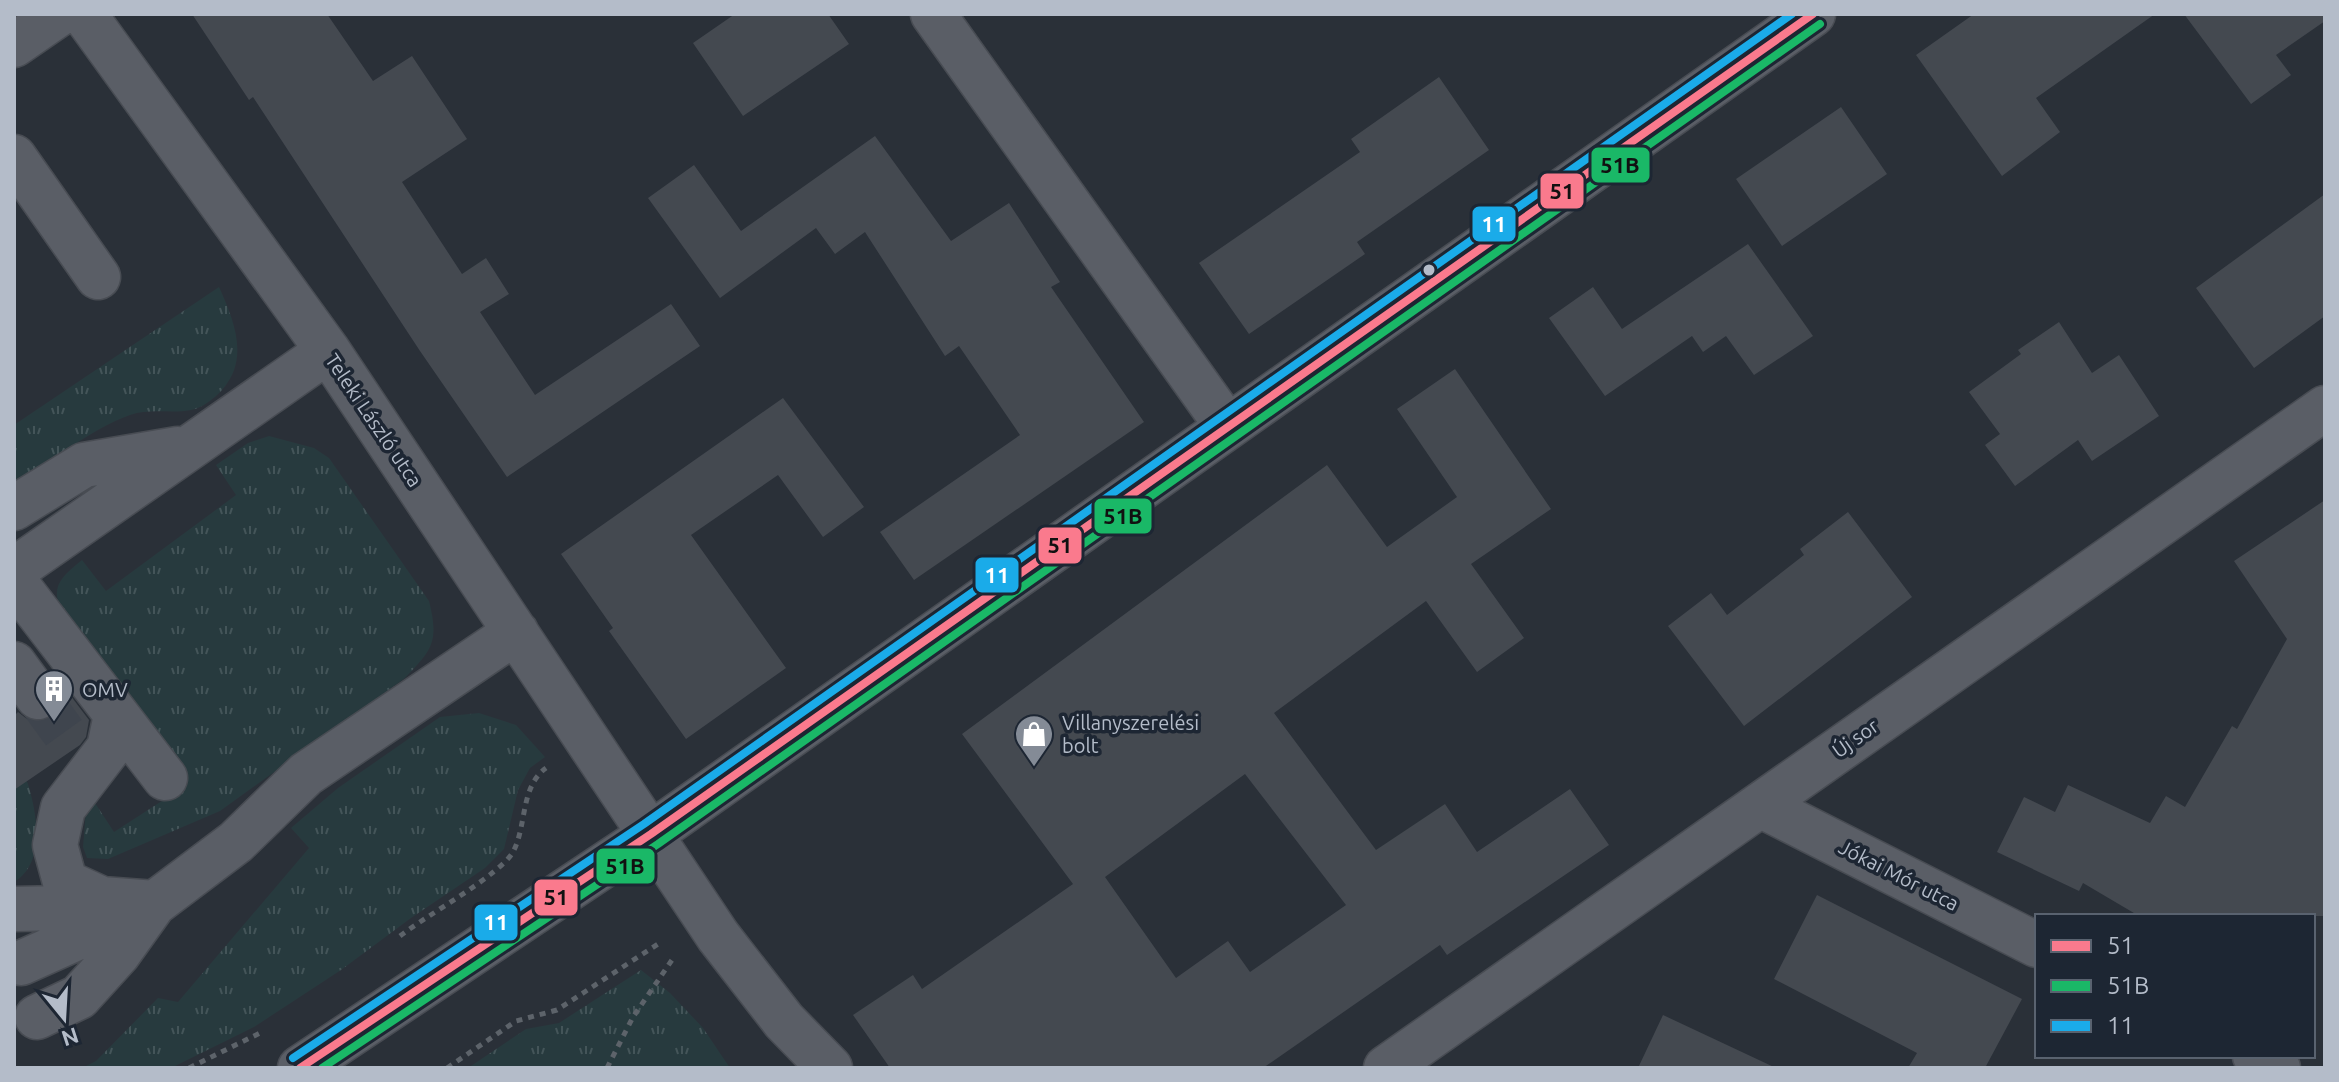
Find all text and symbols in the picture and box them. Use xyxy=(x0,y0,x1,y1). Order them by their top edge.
line badge: 51B xyxy=(1590,146,1651,184)
text: 51B xyxy=(1600,152,1640,177)
line badge: 51 xyxy=(1539,172,1585,210)
text: 51 xyxy=(1550,178,1574,203)
line badge: 11 xyxy=(1471,205,1517,243)
text: 11 xyxy=(1482,211,1506,236)
unlabelled marker xyxy=(1421,262,1437,278)
street label: Teleki László utca xyxy=(321,349,427,491)
line badge: 51B xyxy=(1093,497,1153,535)
text: 51B xyxy=(1103,503,1143,528)
line badge: 51 xyxy=(1037,526,1083,565)
text: 51 xyxy=(1048,532,1072,557)
line badge: 11 xyxy=(974,556,1020,594)
text: 11 xyxy=(985,562,1009,587)
building icon: OMV xyxy=(33,668,75,723)
place label: OMV xyxy=(82,678,128,701)
place label: Villanyszerelési bolt xyxy=(1062,711,1199,757)
shop icon: Villanyszerelési bolt xyxy=(1013,713,1055,768)
street label: Új sor xyxy=(1827,714,1883,762)
street label: Jókai Mór utca xyxy=(1835,835,1963,915)
line badge: 51B xyxy=(595,847,656,885)
text: 51B xyxy=(605,853,645,878)
line badge: 51 xyxy=(533,878,579,917)
text: 51 xyxy=(544,884,568,909)
line badge: 11 xyxy=(473,903,519,942)
text: 11 xyxy=(484,909,508,934)
legend xyxy=(2035,914,2315,1058)
text: 51 xyxy=(2107,932,2134,959)
text: 51B xyxy=(2107,972,2149,999)
north arrow xyxy=(24,978,104,1058)
text: 11 xyxy=(2107,1012,2134,1039)
text: N xyxy=(59,1023,82,1052)

